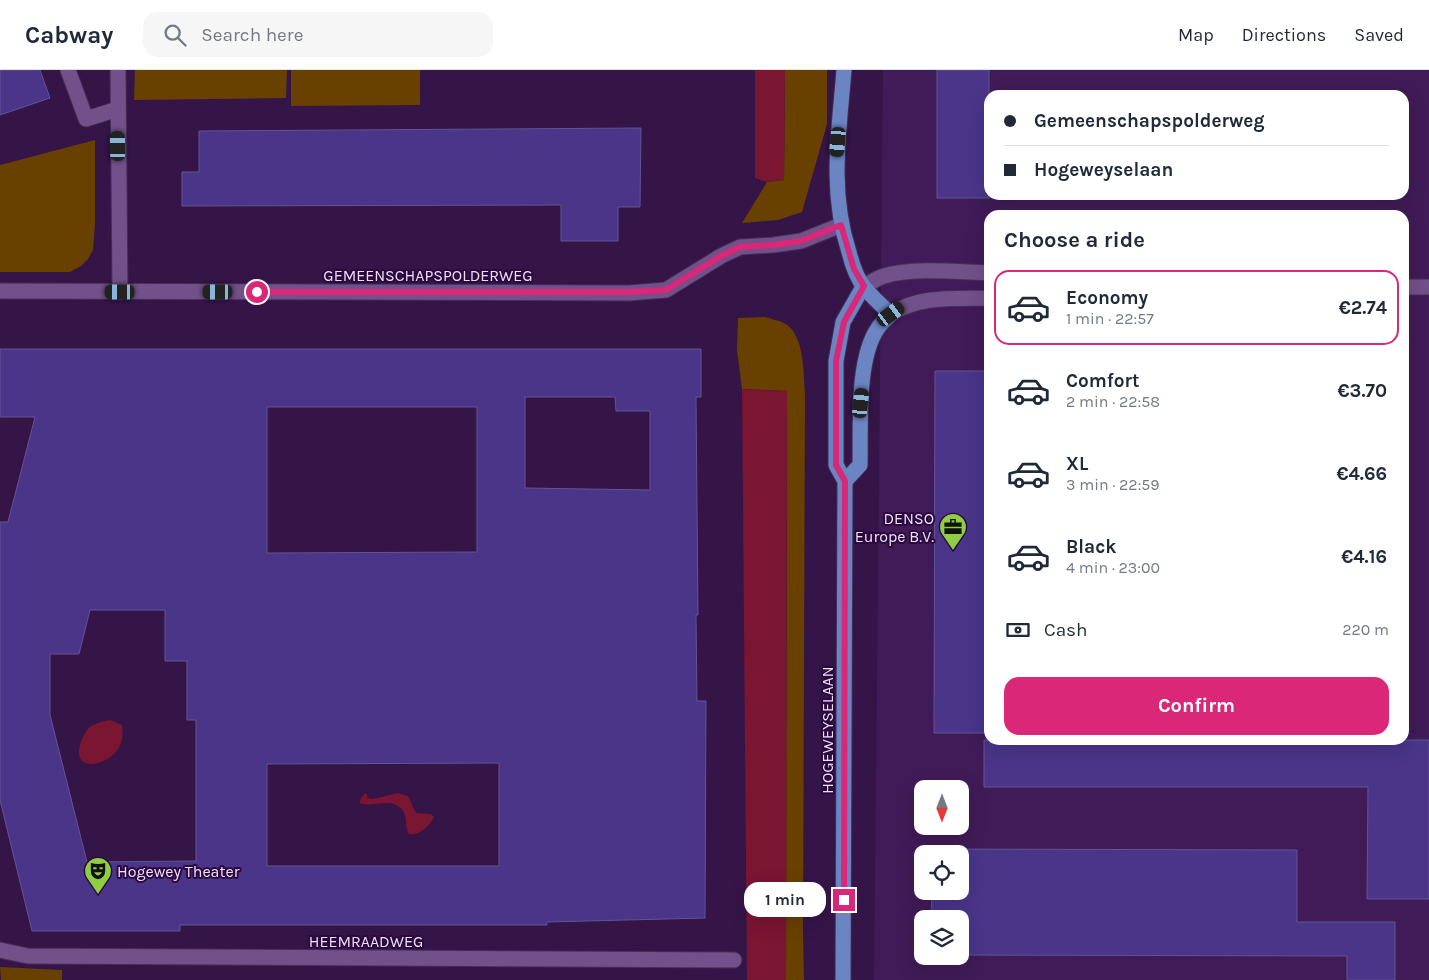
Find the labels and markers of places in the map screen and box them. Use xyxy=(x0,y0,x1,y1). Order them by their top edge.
place label: DENSO Europe B.V. xyxy=(855,509,934,546)
office icon: DENSO Europe B.V. xyxy=(938,512,968,551)
theatre icon: Hogewey Theater xyxy=(83,856,113,895)
place label: Hogewey Theater xyxy=(117,862,240,881)

